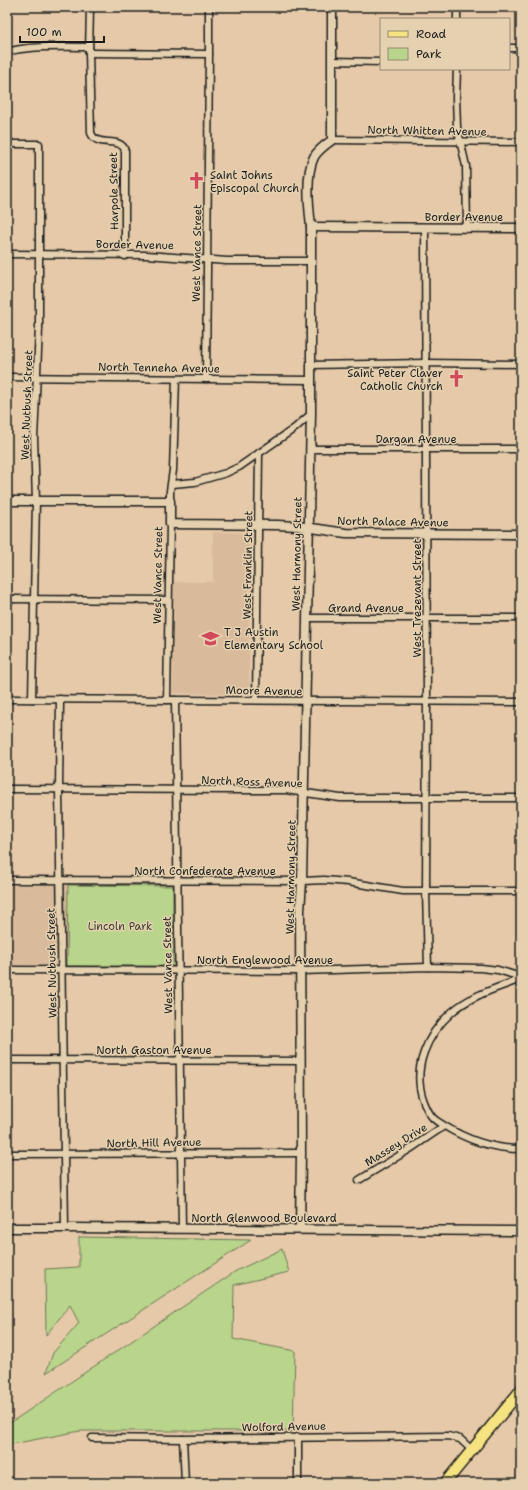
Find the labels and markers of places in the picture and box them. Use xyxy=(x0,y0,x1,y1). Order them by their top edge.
place label: Saint Johns Episcopal Church xyxy=(210,168,299,196)
church icon: Saint Johns Episcopal Church xyxy=(187,171,207,191)
place label: Saint Peter Claver Catholic Church xyxy=(347,366,443,394)
church icon: Saint Peter Claver Catholic Church xyxy=(446,369,466,389)
place label: T J Austin Elementary School xyxy=(224,625,324,653)
school or university icon: T J Austin Elementary School xyxy=(201,628,221,648)

